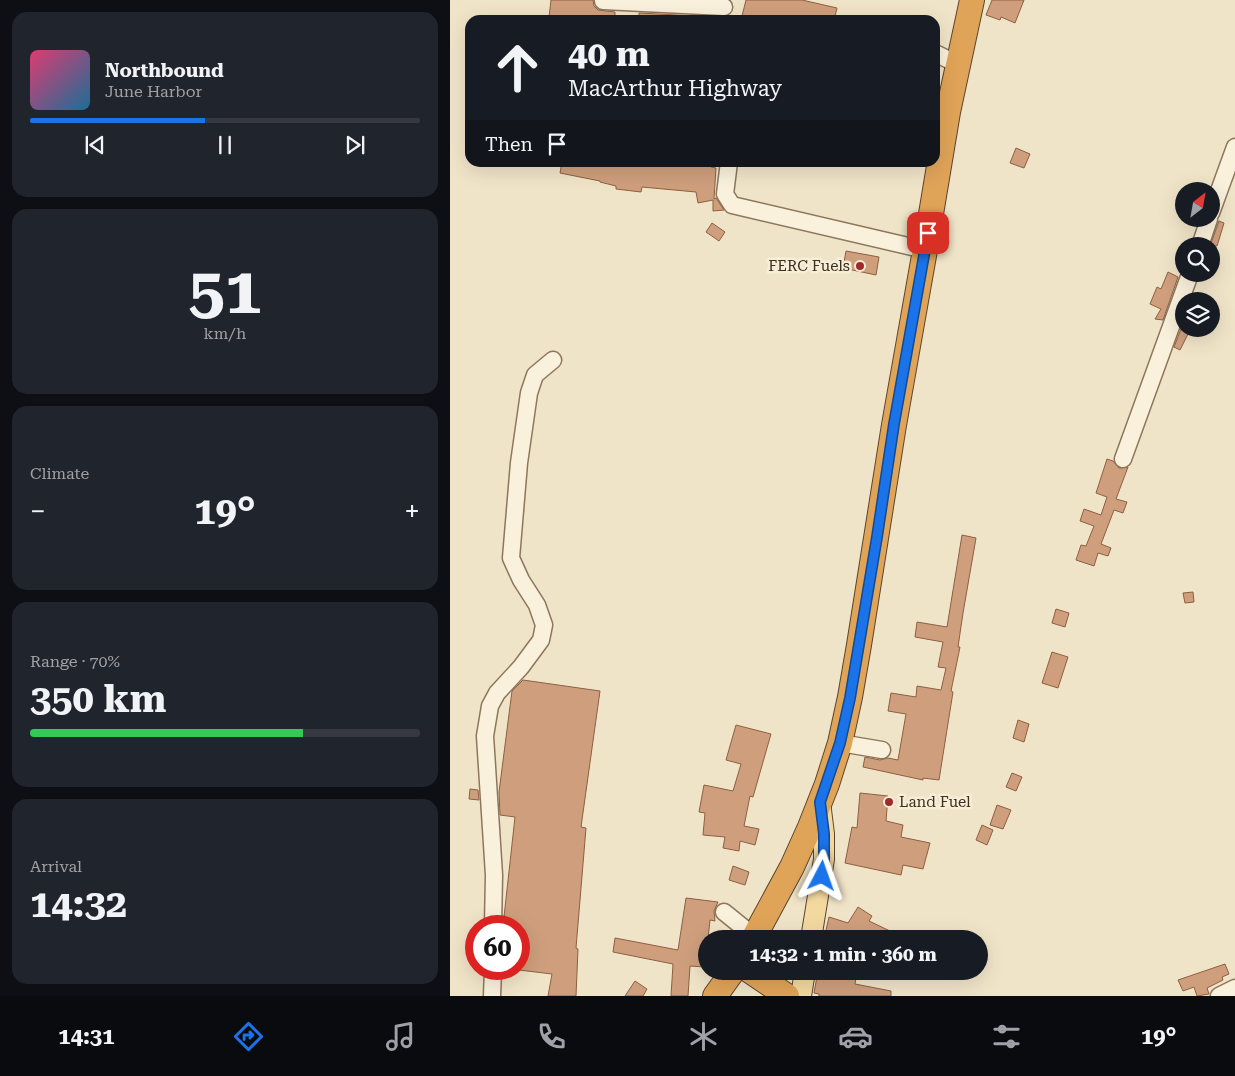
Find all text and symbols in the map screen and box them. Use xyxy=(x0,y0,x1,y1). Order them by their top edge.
text: 40 m xyxy=(568,34,650,75)
icon: ahead xyxy=(485,35,550,100)
text: Northbound xyxy=(105,59,224,82)
text: MacArthur Highway xyxy=(568,76,782,101)
text: June Harbor xyxy=(105,82,202,101)
icon: arrive xyxy=(543,130,571,158)
icon: previous xyxy=(81,131,109,159)
icon: pause xyxy=(211,131,239,159)
icon: next xyxy=(341,131,369,159)
text: Then xyxy=(485,133,533,156)
north arrow xyxy=(1175,182,1220,228)
map controls xyxy=(1175,182,1220,337)
pin xyxy=(907,212,949,254)
icon: arrive xyxy=(914,219,942,247)
button: search xyxy=(1175,237,1220,282)
text: 51 xyxy=(189,253,261,329)
place label: FERC Fuels xyxy=(768,257,850,275)
marker: FERC Fuels xyxy=(854,260,866,272)
button: layers xyxy=(1175,292,1220,337)
text: km/h xyxy=(204,324,246,343)
text: Climate xyxy=(30,464,89,483)
text: 19° xyxy=(194,489,256,533)
text: − xyxy=(30,495,46,528)
text: + xyxy=(404,495,420,528)
text: Range · 70% xyxy=(30,652,120,671)
text: 350 km xyxy=(30,677,166,721)
place label: Land Fuel xyxy=(899,793,971,811)
marker: Land Fuel xyxy=(883,796,895,808)
position arrow xyxy=(795,849,847,901)
text: Arrival xyxy=(30,857,82,876)
text: 14:32 xyxy=(30,882,127,926)
speed limit sign: 60 xyxy=(465,915,530,980)
text: 14:32 · 1 min · 360 m xyxy=(749,943,937,966)
icon: directions xyxy=(231,1019,266,1054)
icon: music xyxy=(383,1019,418,1054)
icon: phone xyxy=(534,1019,569,1054)
icon: climate xyxy=(686,1019,721,1054)
icon: car xyxy=(838,1019,873,1054)
icon: filters xyxy=(989,1019,1024,1054)
text: 14:31 xyxy=(58,1024,114,1049)
text: 19° xyxy=(1141,1024,1177,1049)

